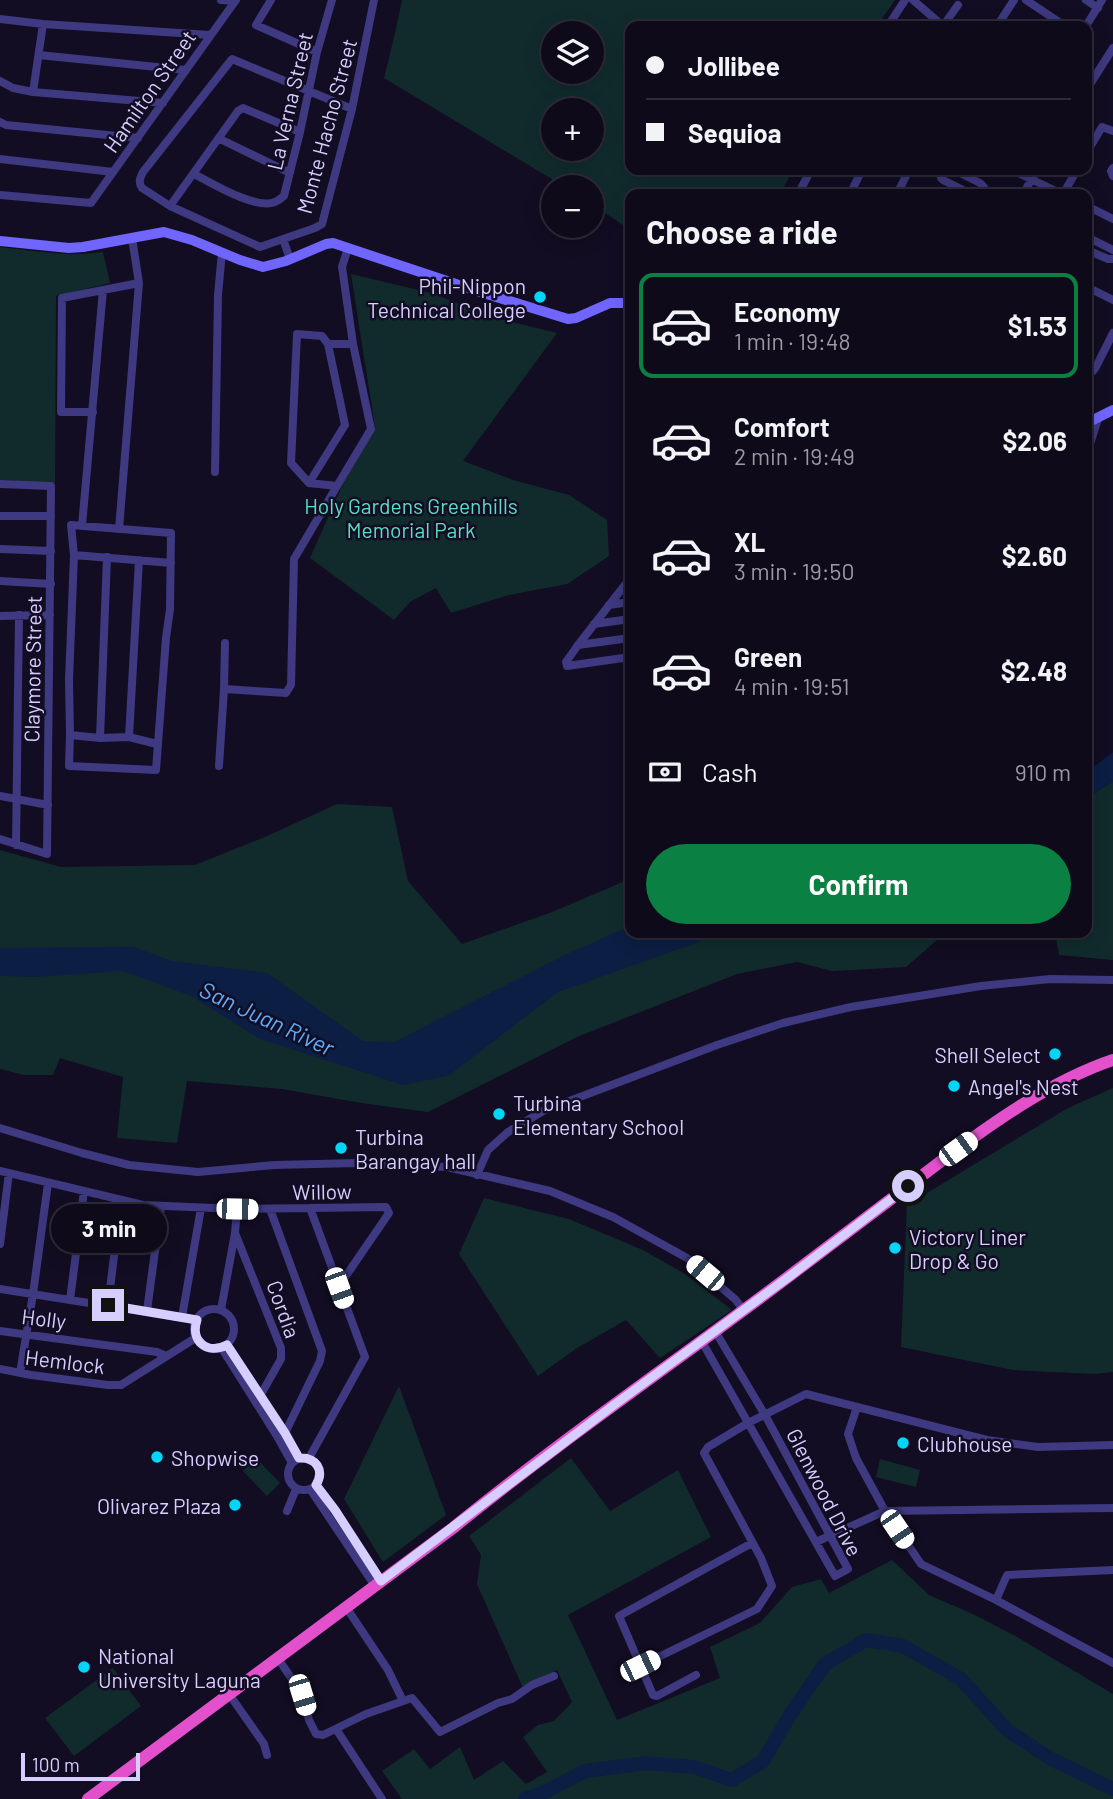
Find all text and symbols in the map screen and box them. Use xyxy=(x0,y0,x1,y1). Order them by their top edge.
map controls xyxy=(541,21,604,238)
button: layers xyxy=(541,21,604,84)
street label: Hamilton Street xyxy=(98,25,200,157)
street label: La Verna Street xyxy=(261,30,317,172)
street label: Monte Hacho Street xyxy=(291,36,361,216)
text: Jollibee xyxy=(688,50,780,81)
button: + xyxy=(541,98,604,161)
text: Sequioa xyxy=(688,117,781,148)
button: − xyxy=(541,175,604,238)
text: Choose a ride xyxy=(646,212,838,250)
place label: Phil-Nippon Technical College xyxy=(367,273,526,322)
marker: Phil-Nippon Technical College xyxy=(532,289,548,305)
icon: car xyxy=(650,294,713,357)
text: Economy xyxy=(734,296,840,327)
text: $1.53 xyxy=(1008,310,1067,341)
text: 1 min · 19:48 xyxy=(734,327,850,355)
icon: car xyxy=(650,409,713,472)
text: Comfort xyxy=(734,411,830,442)
text: $2.06 xyxy=(1002,425,1067,456)
text: 2 min · 19:49 xyxy=(734,442,855,470)
park label: Holy Gardens Greenhills Memorial Park xyxy=(304,493,518,542)
icon: car xyxy=(650,524,713,587)
text: XL xyxy=(734,526,765,557)
text: $2.60 xyxy=(1002,540,1067,571)
text: 3 min · 19:50 xyxy=(734,557,854,585)
street label: Claymore Street xyxy=(18,595,46,743)
icon: car xyxy=(650,639,713,702)
text: Green xyxy=(734,641,802,672)
text: $2.48 xyxy=(1001,655,1067,686)
text: 4 min · 19:51 xyxy=(734,672,850,700)
icon: cash xyxy=(646,753,684,791)
text: Cash xyxy=(702,756,757,787)
text: 910 m xyxy=(1015,758,1071,786)
button: Confirm xyxy=(646,844,1071,924)
water label: San Juan River xyxy=(195,975,339,1062)
place label: Shell Select xyxy=(934,1042,1041,1067)
marker: Shell Select xyxy=(1047,1046,1063,1062)
place label: Angel's Nest xyxy=(968,1074,1079,1099)
marker: Angel's Nest xyxy=(946,1078,962,1094)
place label: Turbina Elementary School xyxy=(513,1090,684,1139)
marker: Turbina Elementary School xyxy=(491,1106,507,1122)
place label: Turbina Barangay hall xyxy=(355,1124,476,1173)
car xyxy=(935,1128,982,1170)
marker: Turbina Barangay hall xyxy=(333,1140,349,1156)
route start xyxy=(892,1170,924,1202)
street label: Willow xyxy=(292,1178,352,1204)
car xyxy=(216,1198,259,1220)
callout: 3 min xyxy=(50,1204,166,1252)
text: 3 min xyxy=(82,1214,136,1242)
place label: Victory Liner Drop & Go xyxy=(909,1224,1026,1273)
marker: Victory Liner Drop & Go xyxy=(887,1240,903,1256)
car xyxy=(683,1251,728,1295)
car xyxy=(322,1265,357,1311)
street label: Cordia xyxy=(262,1277,306,1341)
route end xyxy=(92,1289,124,1321)
street label: Holly xyxy=(20,1303,68,1333)
street label: Hemlock xyxy=(24,1344,106,1378)
street label: Glenwood Drive xyxy=(782,1424,868,1560)
place label: Clubhouse xyxy=(917,1431,1012,1456)
marker: Clubhouse xyxy=(895,1435,911,1451)
place label: Shopwise xyxy=(171,1445,259,1470)
marker: Shopwise xyxy=(149,1449,165,1465)
place label: Olivarez Plaza xyxy=(97,1493,221,1518)
marker: Olivarez Plaza xyxy=(227,1497,243,1513)
car xyxy=(877,1506,918,1552)
place label: National University Laguna xyxy=(98,1643,261,1692)
car xyxy=(617,1647,664,1685)
marker: National University Laguna xyxy=(76,1659,92,1675)
car xyxy=(286,1672,319,1718)
scale bar xyxy=(21,1750,140,1782)
text: 100 m xyxy=(32,1753,80,1776)

